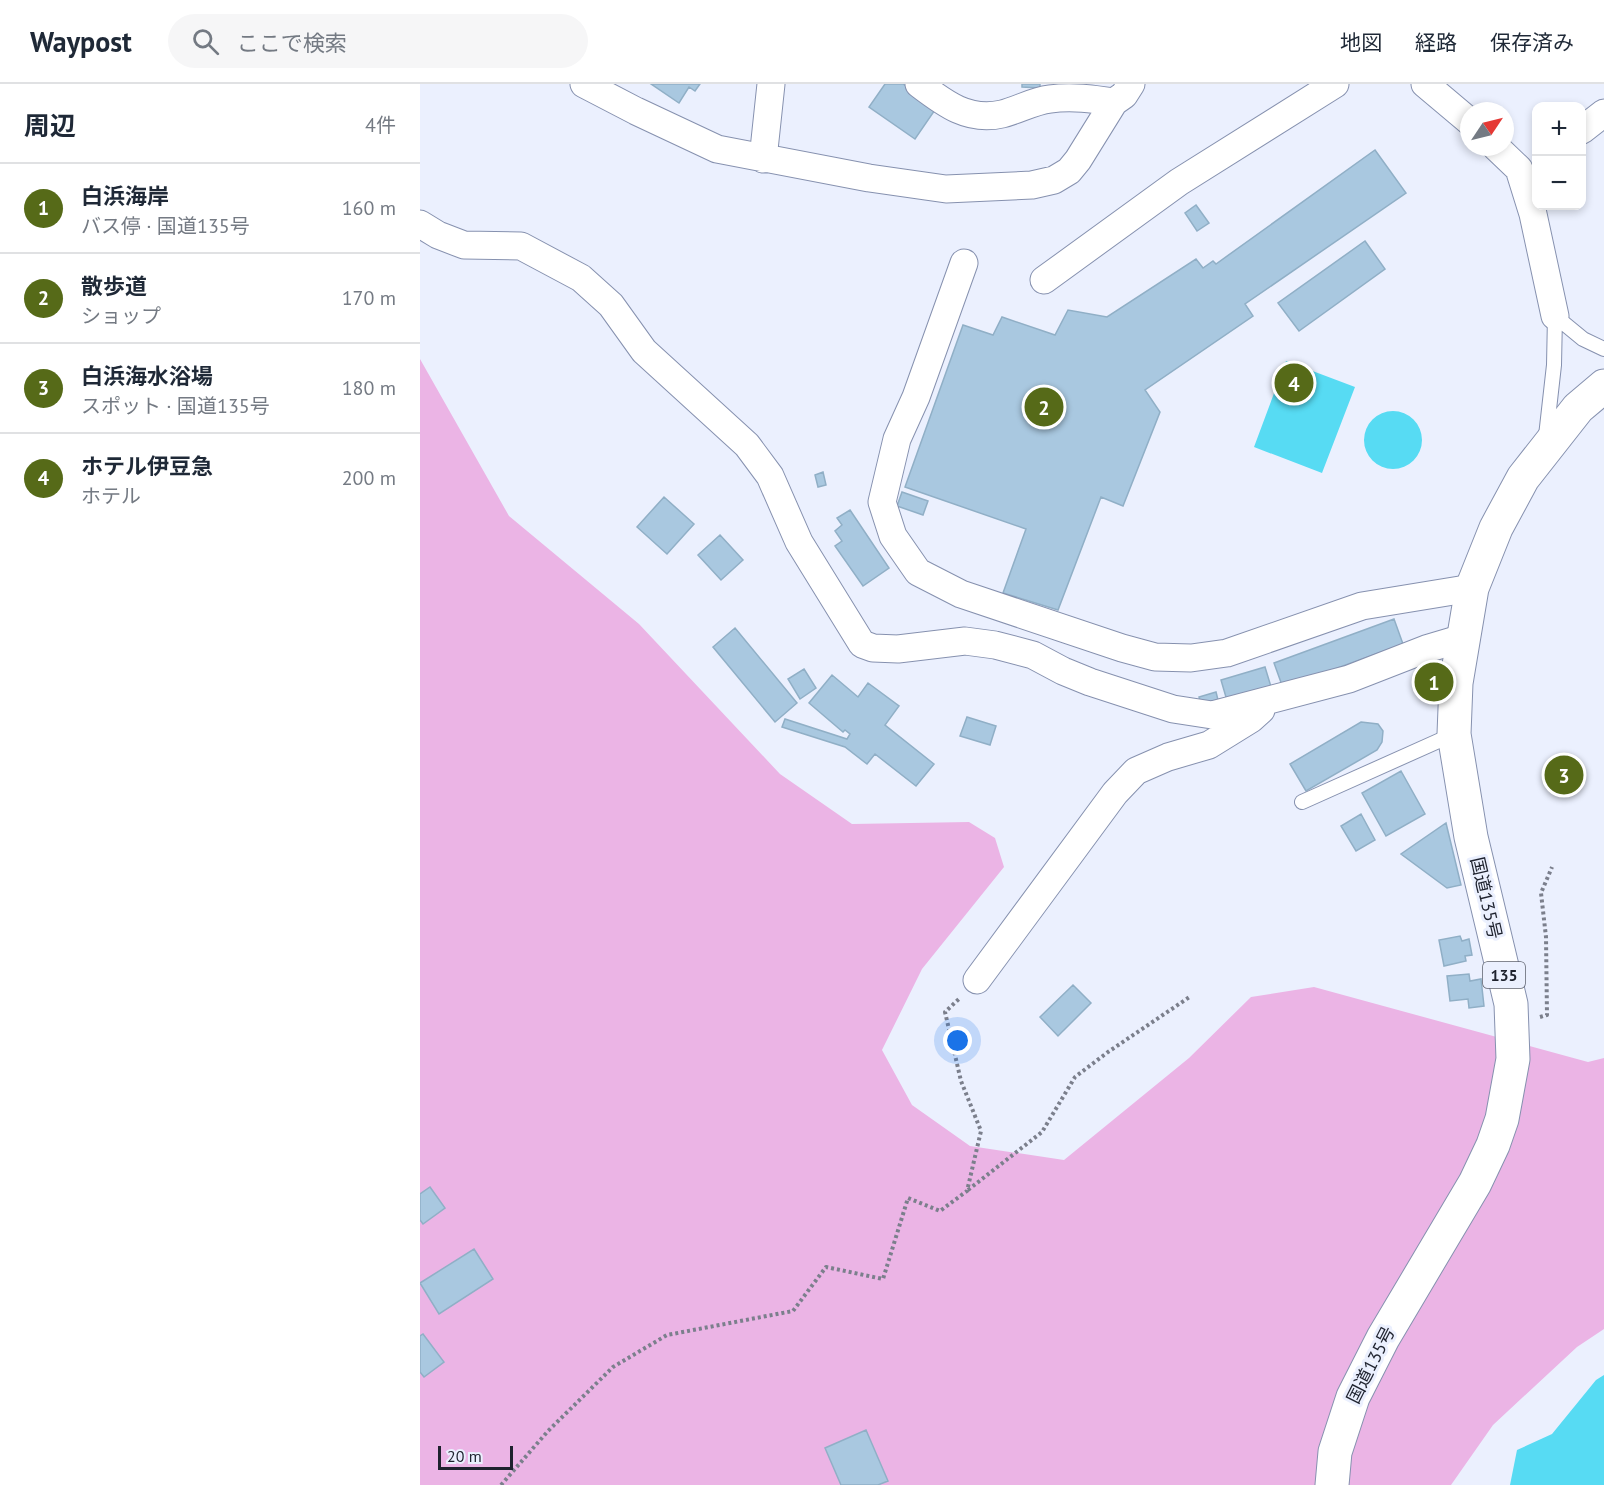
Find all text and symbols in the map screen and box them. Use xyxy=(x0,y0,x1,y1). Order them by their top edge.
search box xyxy=(168,14,588,68)
text: Waypost xyxy=(30,23,132,60)
icon: search xyxy=(189,25,222,58)
text: ここで検索 xyxy=(237,29,347,57)
text: 地図 xyxy=(1340,29,1382,56)
text: 経路 xyxy=(1415,29,1457,56)
text: 保存済み xyxy=(1490,29,1574,56)
north arrow xyxy=(1460,102,1514,156)
map controls xyxy=(1532,102,1586,210)
button: + xyxy=(1532,102,1586,156)
text: 周辺 xyxy=(24,109,76,142)
text: 4件 xyxy=(365,112,396,138)
button: − xyxy=(1532,156,1586,210)
text: 白浜海岸 xyxy=(81,182,169,210)
text: 1 xyxy=(38,195,49,221)
text: 160 m xyxy=(342,195,396,221)
text: バス停 · 国道135号 xyxy=(81,213,250,239)
text: 散歩道 xyxy=(81,272,147,300)
text: 2 xyxy=(38,285,49,311)
text: 170 m xyxy=(342,285,396,311)
text: ショップ xyxy=(81,303,161,329)
pin: 4 xyxy=(1274,360,1314,406)
text: 白浜海水浴場 xyxy=(81,362,213,390)
text: 3 xyxy=(38,375,49,401)
text: 180 m xyxy=(342,375,396,401)
pin: 2 xyxy=(1024,384,1064,430)
text: スポット · 国道135号 xyxy=(81,393,270,419)
text: ホテル伊豆急 xyxy=(81,452,213,480)
text: 4 xyxy=(38,465,49,491)
text: 200 m xyxy=(342,465,396,491)
text: ホテル xyxy=(81,483,141,509)
pin: 1 xyxy=(1414,660,1454,704)
pin: 3 xyxy=(1544,752,1584,798)
street label: 国道135号 xyxy=(1466,855,1507,941)
road number: 135 xyxy=(1483,962,1525,988)
your location xyxy=(943,1026,972,1055)
street label: 国道135号 xyxy=(1341,1322,1400,1407)
scale bar xyxy=(438,1443,513,1470)
text: 20 m xyxy=(447,1446,482,1466)

